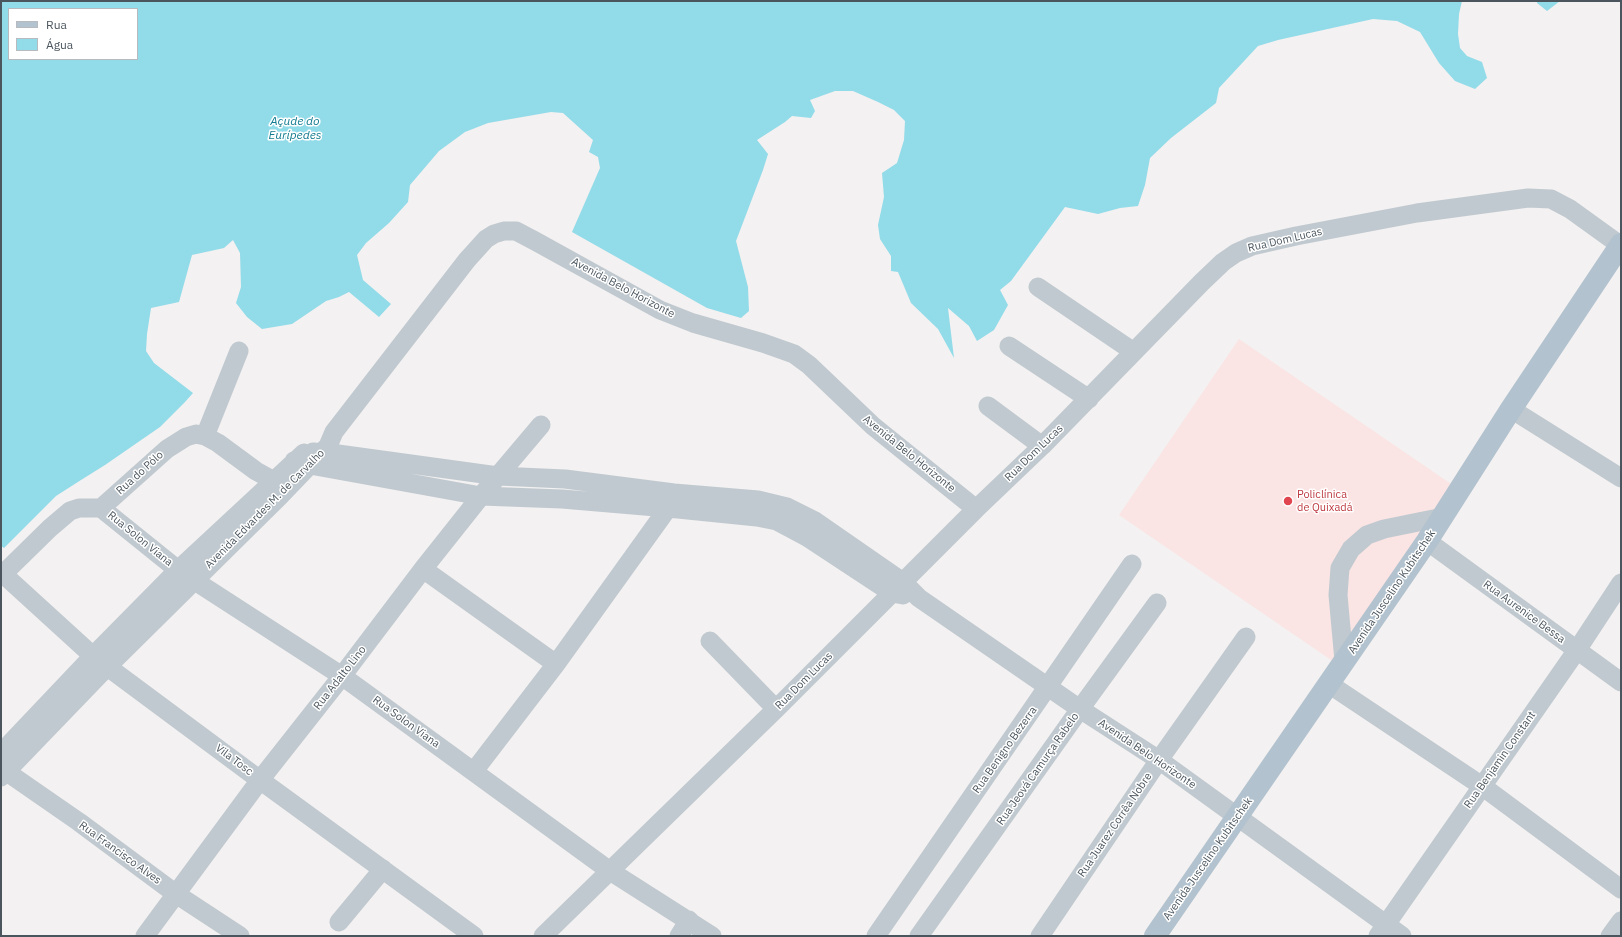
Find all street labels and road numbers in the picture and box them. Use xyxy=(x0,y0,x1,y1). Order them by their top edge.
street label: Rua Dom Lucas xyxy=(1247,225,1323,255)
street label: Avenida Belo Horizonte xyxy=(569,255,677,321)
street label: Avenida Belo Horizonte xyxy=(860,413,958,495)
street label: Rua Dom Lucas xyxy=(1002,422,1066,484)
street label: Avenida Edvardes M. de Carvalho xyxy=(203,447,327,571)
street label: Rua do Pólo xyxy=(114,448,166,498)
street label: Rua Solon Viana xyxy=(105,509,175,569)
street label: Avenida Juscelino Kubitschek xyxy=(1346,528,1438,656)
street label: Rua Aurenice Bessa xyxy=(1481,578,1567,646)
street label: Rua Adalto Lino xyxy=(311,644,369,712)
street label: Rua Dom Lucas xyxy=(772,649,836,713)
street label: Rua Solon Viana xyxy=(370,693,442,751)
street label: Rua Benigno Bezerra xyxy=(970,704,1040,796)
street label: Rua Benjamin Constant xyxy=(1461,709,1539,811)
street label: Rua Jeová Camurça Rabelo xyxy=(994,710,1082,828)
street label: Avenida Belo Horizonte xyxy=(1096,716,1198,792)
street label: Vila Tosc xyxy=(213,742,255,778)
street label: Rua Juarez Corrêa Nobre xyxy=(1075,770,1155,880)
street label: Avenida Juscelino Kubitschek xyxy=(1161,795,1255,923)
street label: Rua Francisco Alves xyxy=(76,819,164,887)

